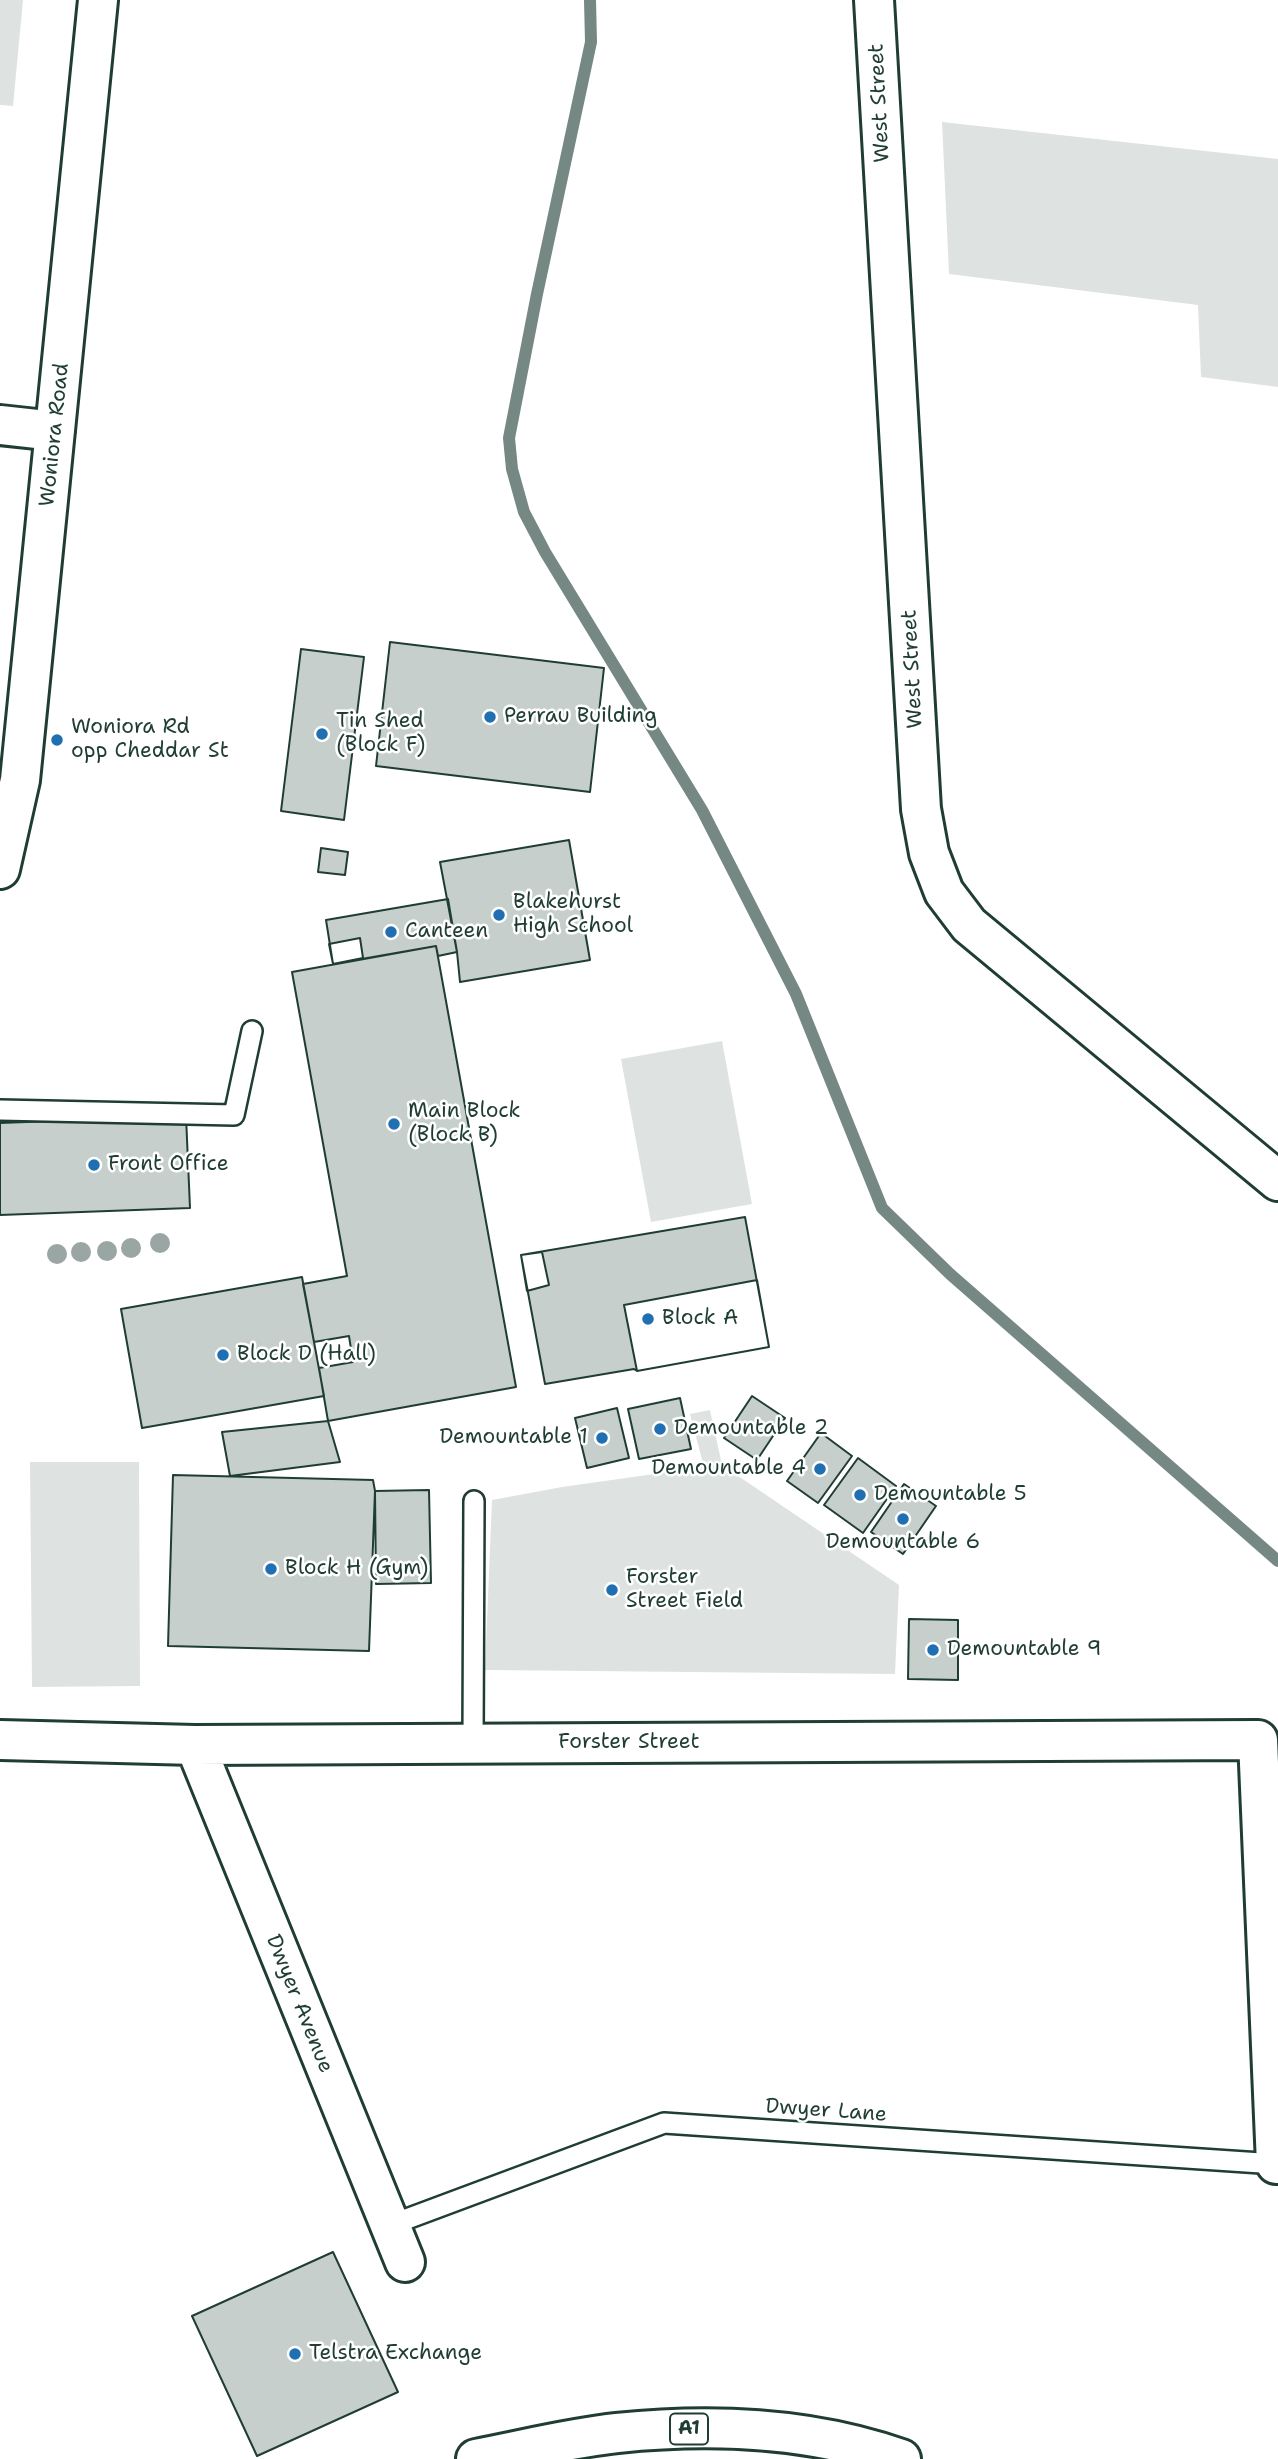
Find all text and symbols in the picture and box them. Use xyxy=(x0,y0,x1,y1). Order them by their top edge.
street label: West Street xyxy=(864,43,896,163)
street label: Woniora Road xyxy=(35,362,75,508)
street label: West Street xyxy=(897,609,929,729)
place label: Perrau Building xyxy=(504,704,657,730)
place label: Tin Shed (Block F) xyxy=(336,709,425,759)
marker: Perrau Building xyxy=(482,709,498,725)
place label: Woniora Rd opp Cheddar St xyxy=(71,715,229,765)
marker: Tin Shed (Block F) xyxy=(314,726,330,742)
marker: Woniora Rd opp Cheddar St xyxy=(49,732,65,748)
place label: Blakehurst High School xyxy=(513,890,633,940)
marker: Blakehurst High School xyxy=(491,907,507,923)
place label: Canteen xyxy=(405,919,488,945)
marker: Canteen xyxy=(383,924,399,940)
place label: Main Block (Block B) xyxy=(408,1099,521,1149)
marker: Main Block (Block B) xyxy=(386,1116,402,1132)
place label: Front Office xyxy=(108,1152,229,1178)
marker: Front Office xyxy=(86,1157,102,1173)
place label: Block A xyxy=(662,1306,738,1332)
marker: Block A xyxy=(640,1311,656,1327)
place label: Block D (Hall) xyxy=(237,1342,376,1368)
marker: Block D (Hall) xyxy=(215,1347,231,1363)
place label: Demountable 2 xyxy=(674,1416,828,1442)
marker: Demountable 2 xyxy=(652,1421,668,1437)
place label: Demountable 1 xyxy=(439,1425,588,1451)
marker: Demountable 1 xyxy=(594,1430,610,1446)
place label: Demountable 4 xyxy=(652,1456,806,1482)
marker: Demountable 4 xyxy=(812,1461,828,1477)
place label: Demountable 5 xyxy=(874,1482,1027,1508)
marker: Demountable 5 xyxy=(852,1487,868,1503)
marker: Demountable 6 xyxy=(895,1511,911,1527)
place label: Demountable 6 xyxy=(826,1530,980,1556)
place label: Block H (Gym) xyxy=(285,1556,428,1582)
marker: Block H (Gym) xyxy=(263,1561,279,1577)
place label: Forster Street Field xyxy=(626,1565,743,1615)
marker: Forster Street Field xyxy=(604,1582,620,1598)
place label: Demountable 9 xyxy=(947,1637,1101,1663)
marker: Demountable 9 xyxy=(925,1642,941,1658)
street label: Forster Street xyxy=(558,1730,700,1756)
street label: Dwyer Avenue xyxy=(260,1931,338,2077)
street label: Dwyer Lane xyxy=(764,2094,888,2128)
place label: Telstra Exchange xyxy=(309,2341,482,2367)
marker: Telstra Exchange xyxy=(287,2346,303,2362)
road number: A1 xyxy=(670,2414,708,2444)

